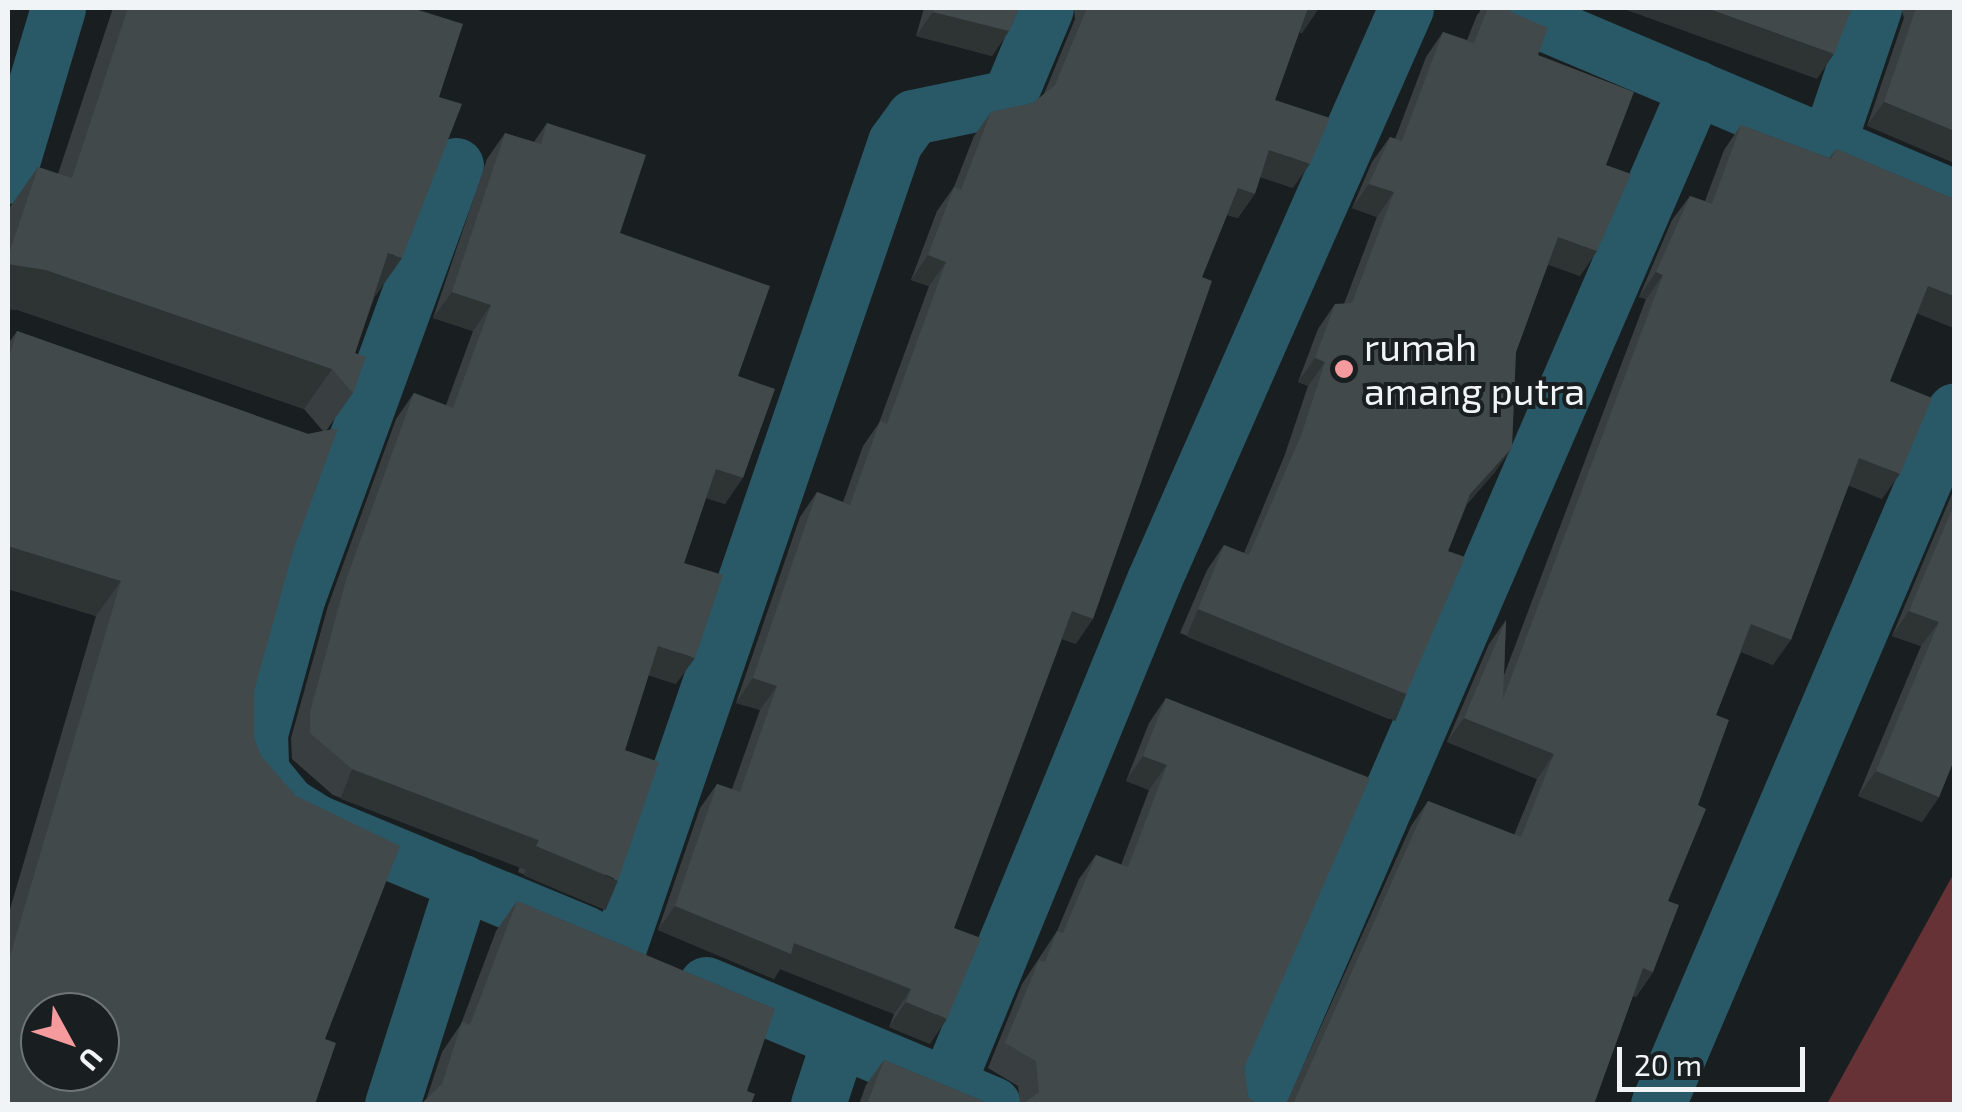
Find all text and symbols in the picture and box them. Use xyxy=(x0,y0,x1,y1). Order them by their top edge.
place label: rumah amang putra xyxy=(1364,324,1585,414)
marker: rumah amang putra xyxy=(1333,358,1355,380)
north arrow xyxy=(20,992,120,1092)
scale bar xyxy=(1622,1027,1810,1089)
text: U xyxy=(72,1042,111,1078)
text: 20 m xyxy=(1634,1046,1702,1082)

